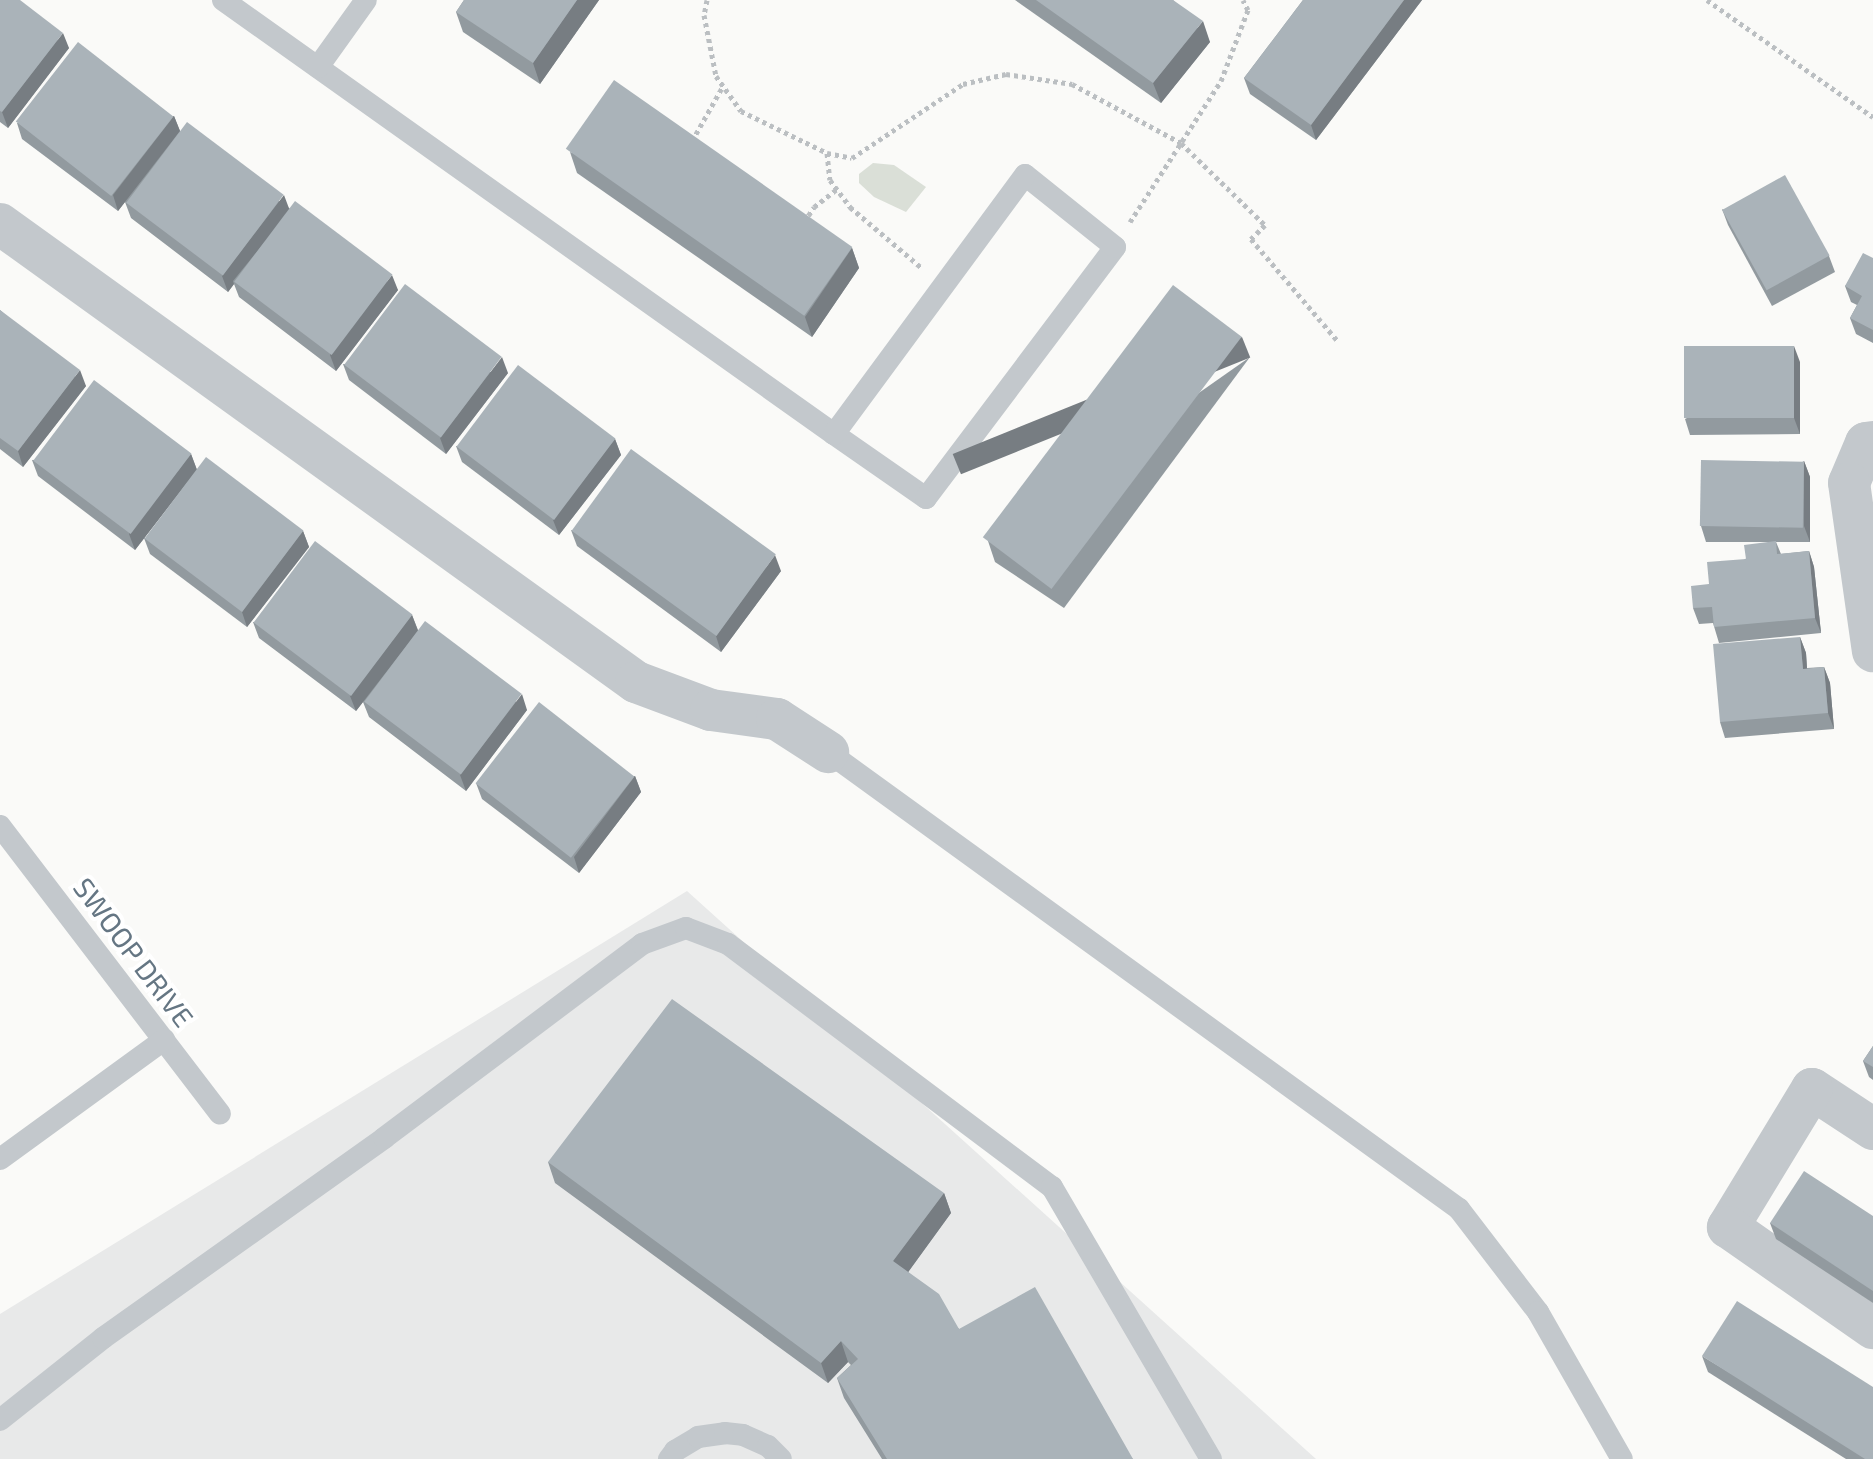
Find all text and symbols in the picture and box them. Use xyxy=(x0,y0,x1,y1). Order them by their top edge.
street label: SWOOP DRIVE xyxy=(67,871,201,1033)

